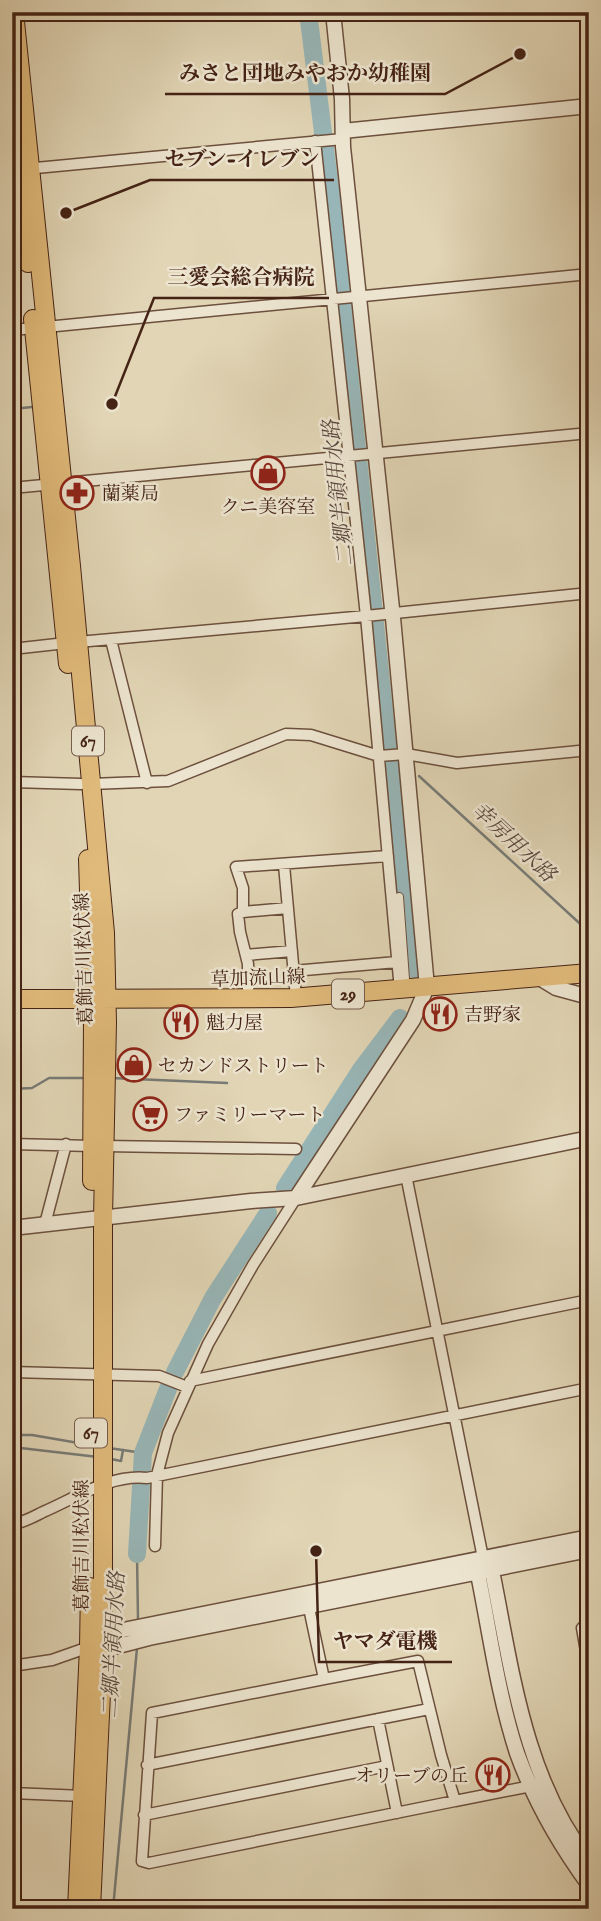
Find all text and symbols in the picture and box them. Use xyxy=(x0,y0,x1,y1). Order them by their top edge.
callout: みさと団地みやおか幼稚園 xyxy=(165,52,445,94)
text: みさと団地みやおか幼稚園 xyxy=(179,61,431,88)
callout: セブン-イレブン xyxy=(150,138,334,180)
text: セブン-イレブン xyxy=(164,147,320,174)
callout: 三愛会総合病院 xyxy=(154,256,329,298)
text: 三愛会総合病院 xyxy=(168,265,315,292)
water label: 二郷半領用水路 xyxy=(318,416,361,567)
shop icon: クニ美容室 xyxy=(249,454,287,492)
pharmacy icon: 蘭薬局 xyxy=(58,474,96,512)
place label: 蘭薬局 xyxy=(102,483,159,507)
place label: クニ美容室 xyxy=(221,496,315,520)
road number: 67 xyxy=(72,726,104,756)
water label: 幸房用水路 xyxy=(465,797,562,890)
street label: 葛飾吉川松伏線 xyxy=(71,892,99,1026)
street label: 草加流山線 xyxy=(210,965,306,993)
road number: 29 xyxy=(332,979,364,1009)
restaurant icon: 吉野家 xyxy=(421,995,459,1033)
restaurant icon: 魁力屋 xyxy=(162,1003,200,1041)
place label: 吉野家 xyxy=(464,1004,521,1028)
place label: 魁力屋 xyxy=(206,1012,263,1036)
shop icon: セカンドストリート xyxy=(115,1046,153,1084)
place label: セカンドストリート xyxy=(158,1055,329,1079)
supermarket icon: ファミリーマート xyxy=(131,1095,169,1133)
place label: ファミリーマート xyxy=(174,1104,326,1128)
road number: 67 xyxy=(75,1418,107,1448)
street label: 葛飾吉川松伏線 xyxy=(71,1479,95,1613)
water label: 二郷半領用水路 xyxy=(97,1569,132,1719)
callout: ヤマダ電機 xyxy=(319,1620,452,1662)
text: ヤマダ電機 xyxy=(333,1629,438,1656)
restaurant icon: オリーブの丘 xyxy=(474,1756,512,1794)
place label: オリーブの丘 xyxy=(355,1765,468,1789)

